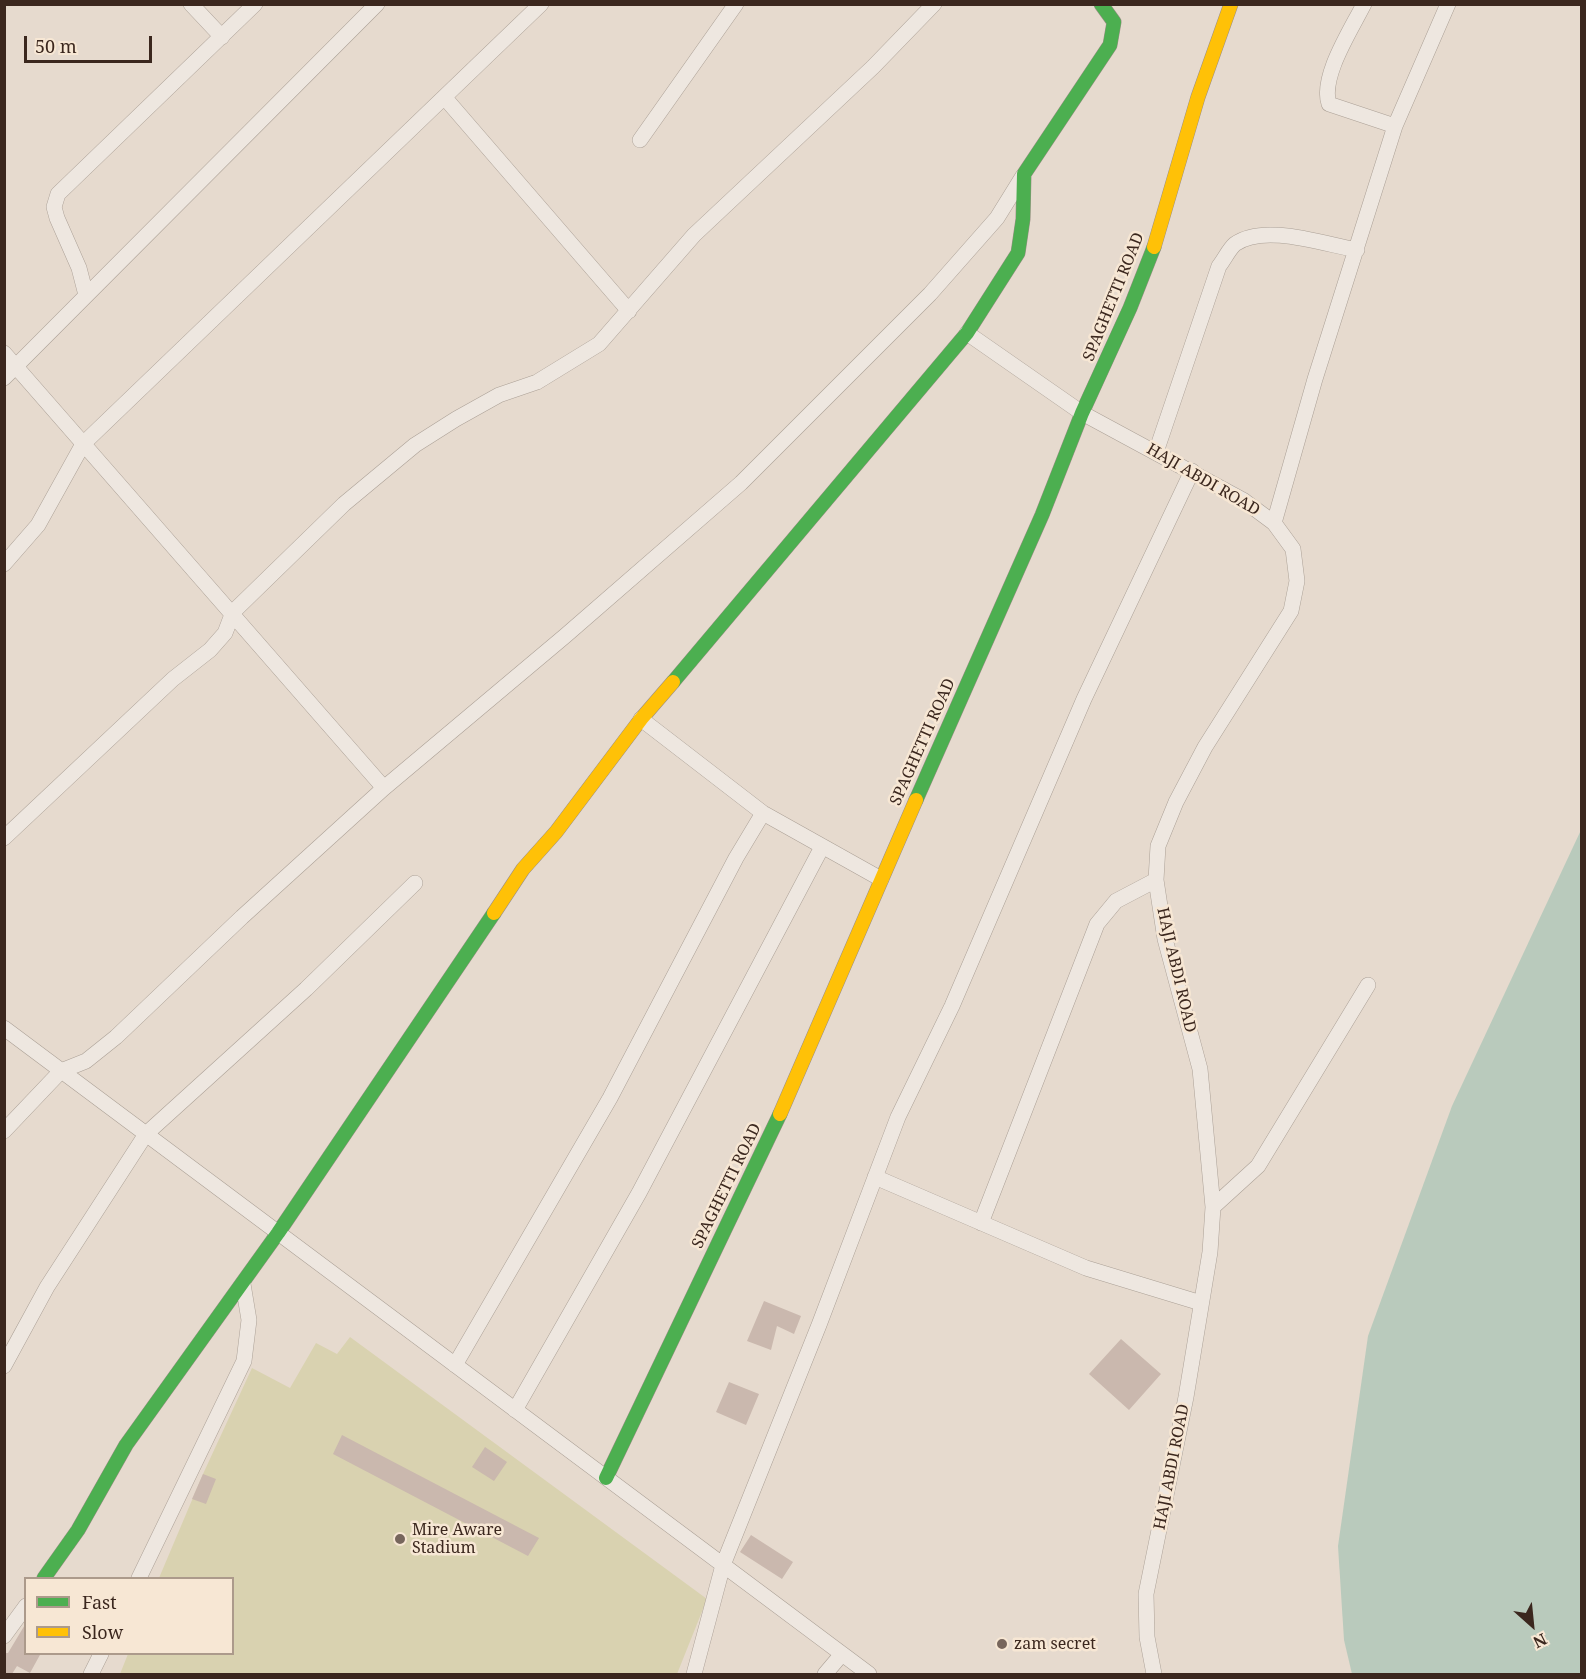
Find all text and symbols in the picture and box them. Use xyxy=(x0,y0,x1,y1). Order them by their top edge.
scale bar xyxy=(27,24,154,62)
text: 50 m xyxy=(35,34,77,58)
street label: SPAGHETTI ROAD xyxy=(1079,230,1149,364)
street label: HAJI ABDI ROAD xyxy=(1143,440,1263,520)
street label: SPAGHETTI ROAD xyxy=(886,676,960,808)
street label: HAJI ABDI ROAD xyxy=(1152,906,1200,1034)
street label: SPAGHETTI ROAD xyxy=(688,1120,766,1252)
street label: HAJI ABDI ROAD xyxy=(1150,1402,1194,1532)
place label: Mire Aware Stadium xyxy=(412,1520,502,1558)
marker: Mire Aware Stadium xyxy=(393,1532,407,1546)
legend xyxy=(24,1577,234,1655)
text: Fast xyxy=(82,1590,117,1614)
north arrow xyxy=(1502,1595,1562,1655)
text: Slow xyxy=(82,1620,123,1644)
text: N xyxy=(1530,1628,1551,1654)
place label: zam secret xyxy=(1014,1634,1096,1654)
marker: zam secret xyxy=(995,1637,1009,1651)

